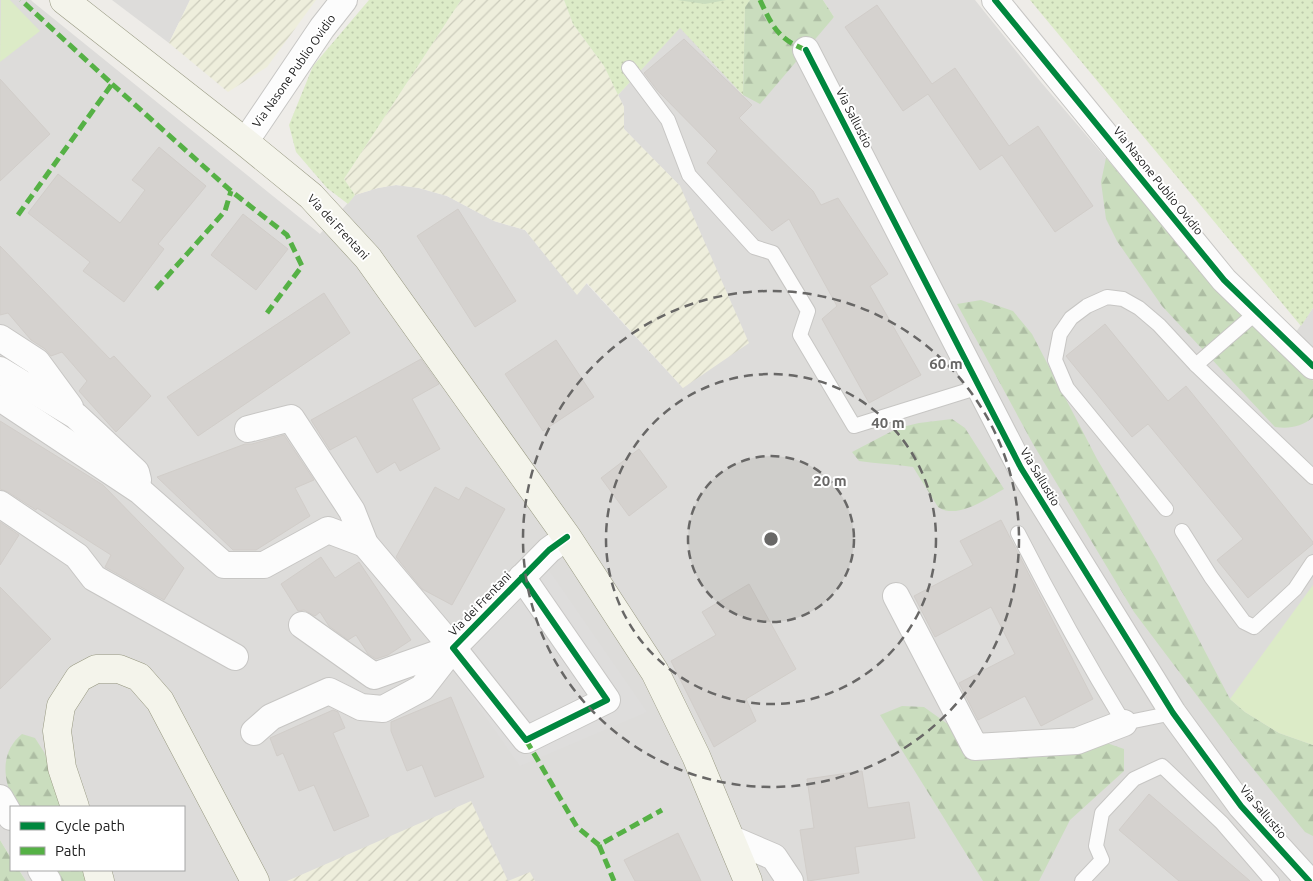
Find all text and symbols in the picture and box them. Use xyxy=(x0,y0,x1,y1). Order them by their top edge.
street label: Via Nasone Publio Ovidio xyxy=(250,12,338,130)
street label: Via Sallustio xyxy=(834,86,875,150)
street label: Via Nasone Publio Ovidio xyxy=(1111,124,1206,237)
street label: Via dei Frentani xyxy=(305,192,372,262)
text: 60 m xyxy=(929,355,963,372)
text: 40 m xyxy=(871,414,905,431)
street label: Via Sallustio xyxy=(1018,445,1063,508)
text: 20 m xyxy=(813,472,847,489)
centre of rings xyxy=(762,530,780,548)
street label: Via dei Frentani xyxy=(446,569,514,638)
street label: Via Sallustio xyxy=(1237,782,1289,841)
legend xyxy=(10,806,185,871)
text: Cycle path xyxy=(55,817,125,834)
text: Path xyxy=(55,842,86,859)

